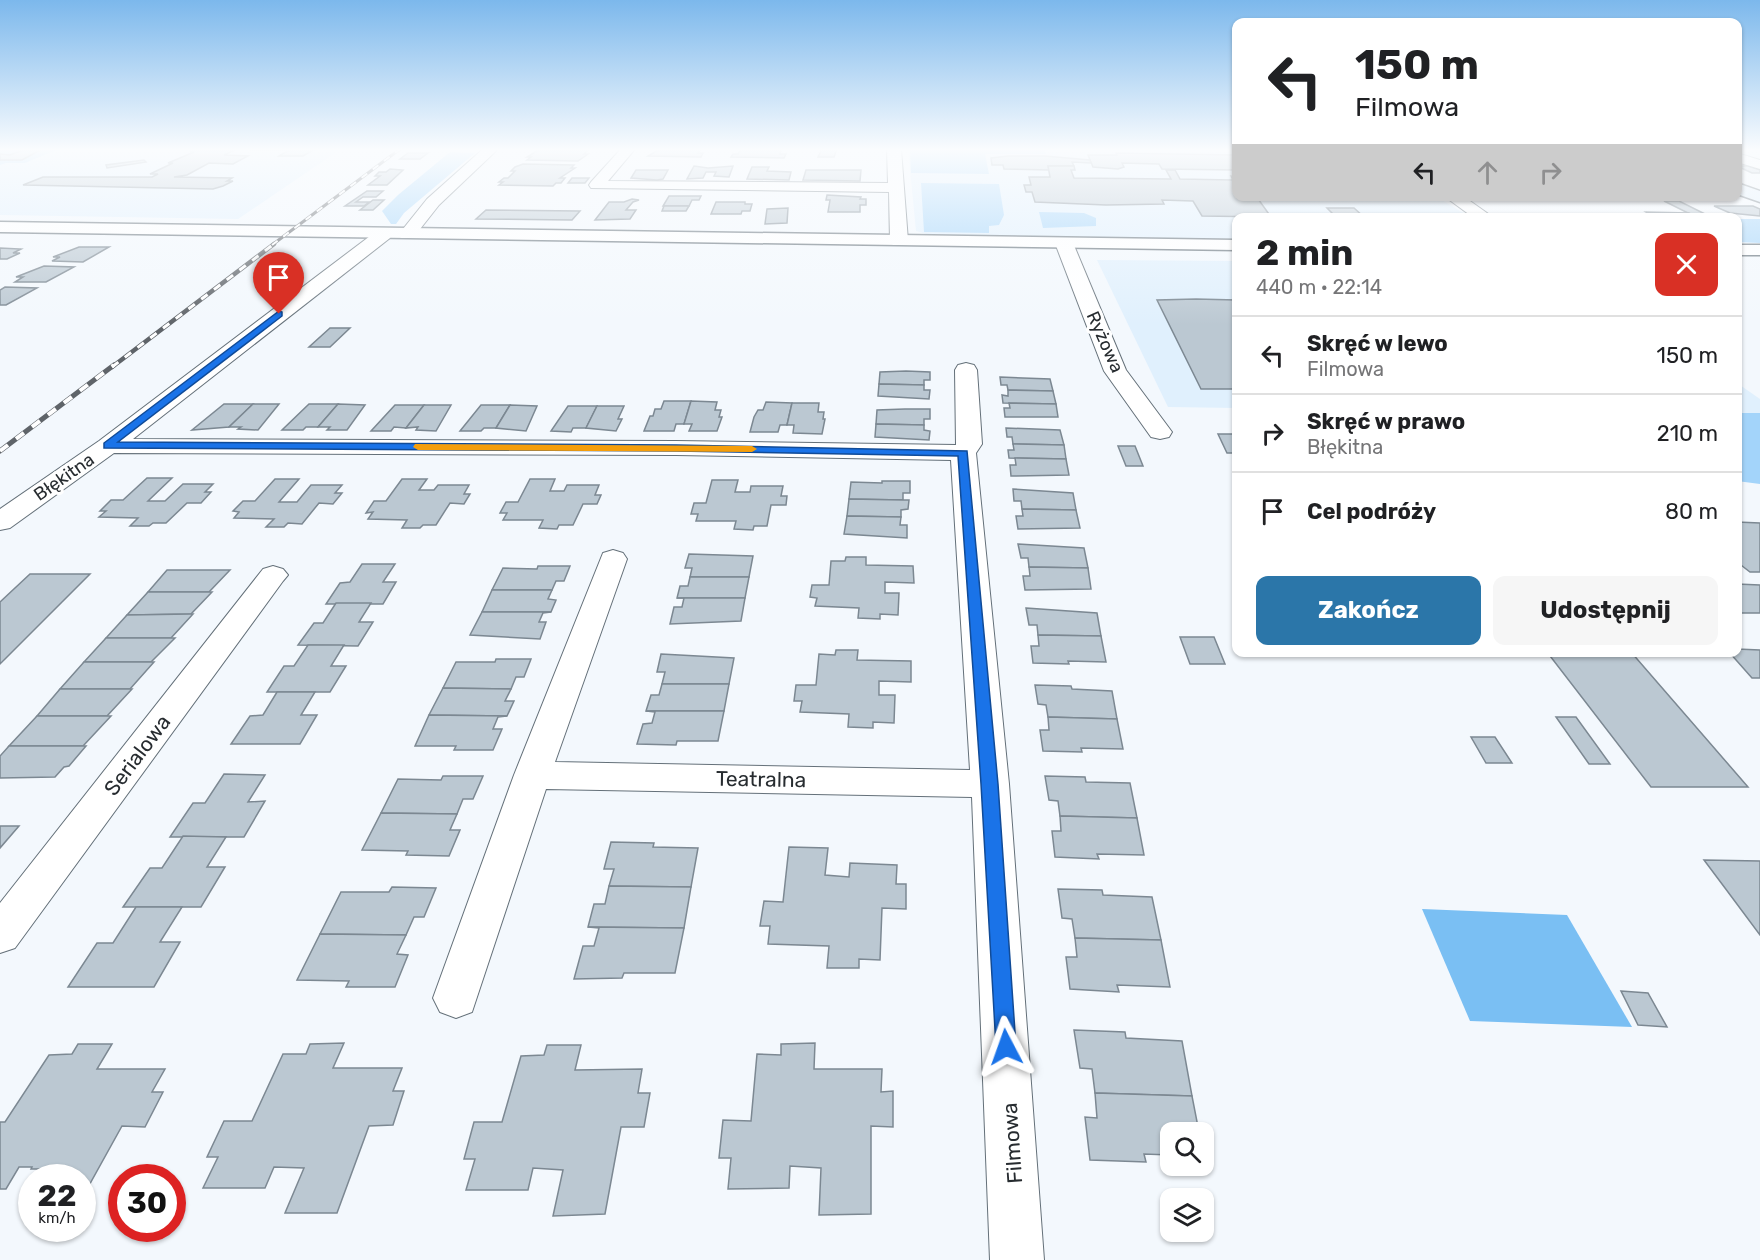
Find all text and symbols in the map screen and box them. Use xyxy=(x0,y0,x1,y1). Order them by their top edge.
text: 150 m xyxy=(1355,40,1479,90)
icon: left xyxy=(1256,42,1334,120)
text: Filmowa xyxy=(1355,91,1459,123)
icon: left xyxy=(1408,156,1441,189)
icon: ahead xyxy=(1471,156,1504,189)
icon: right xyxy=(1534,156,1567,189)
text: 2 min xyxy=(1256,231,1354,274)
button: close xyxy=(1655,233,1718,296)
pin xyxy=(253,252,304,314)
icon: arrive xyxy=(262,261,295,294)
text: 440 m · 22:14 xyxy=(1256,275,1382,299)
street label: Ryżowa xyxy=(1082,308,1128,376)
text: Skręć w lewo xyxy=(1307,330,1448,357)
icon: left xyxy=(1256,339,1289,372)
text: 150 m xyxy=(1657,342,1718,369)
text: Filmowa xyxy=(1307,357,1384,381)
text: Skręć w prawo xyxy=(1307,408,1465,435)
icon: right xyxy=(1256,417,1289,450)
text: 210 m xyxy=(1657,420,1718,447)
text: Błękitna xyxy=(1307,435,1383,459)
street label: Błękitna xyxy=(30,448,98,506)
icon: arrive xyxy=(1256,495,1289,528)
text: Cel podróży xyxy=(1307,498,1436,525)
text: 80 m xyxy=(1665,498,1718,525)
button: Zakończ xyxy=(1256,576,1481,645)
button: Udostępnij xyxy=(1493,576,1718,645)
street label: Serialowa xyxy=(99,710,175,800)
street label: Teatralna xyxy=(716,766,806,792)
position arrow xyxy=(974,1015,1038,1079)
street label: Filmowa xyxy=(997,1102,1027,1184)
map controls xyxy=(1160,1122,1214,1242)
button: search xyxy=(1160,1122,1214,1176)
speed limit sign: 30 xyxy=(108,1164,186,1242)
text: 22 xyxy=(38,1178,77,1214)
button: layers xyxy=(1160,1188,1214,1242)
text: km/h xyxy=(38,1209,76,1227)

